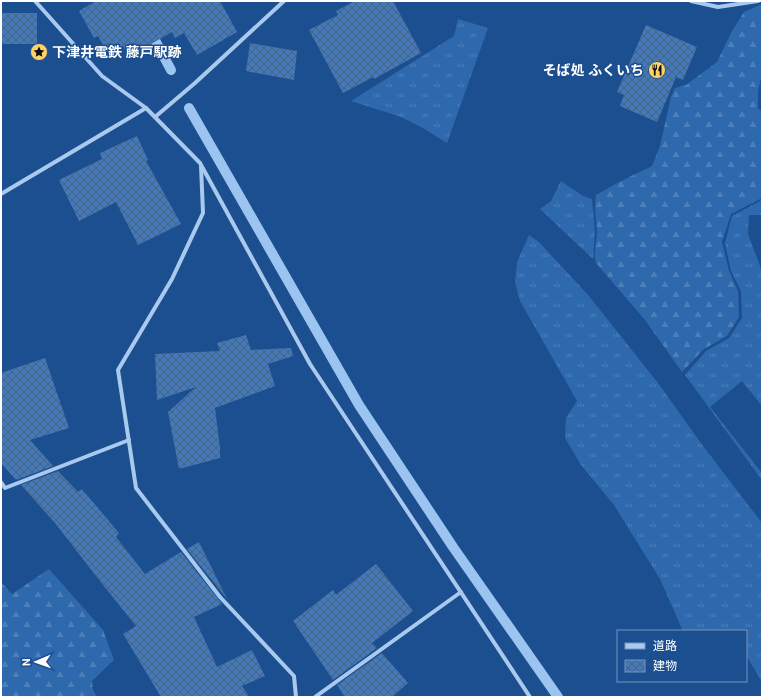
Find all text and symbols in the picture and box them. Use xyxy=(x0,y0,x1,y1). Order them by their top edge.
place icon: 下津井電鉄 藤戸駅跡 xyxy=(29,42,49,62)
place label: 下津井電鉄 藤戸駅跡 xyxy=(52,44,181,60)
restaurant icon: そば処 ふくいち xyxy=(647,60,667,80)
place label: そば処 ふくいち xyxy=(543,62,644,78)
legend xyxy=(617,630,747,682)
text: 道路 xyxy=(653,639,677,653)
north arrow xyxy=(16,642,56,682)
text: N xyxy=(20,658,33,666)
text: 建物 xyxy=(653,659,677,673)

